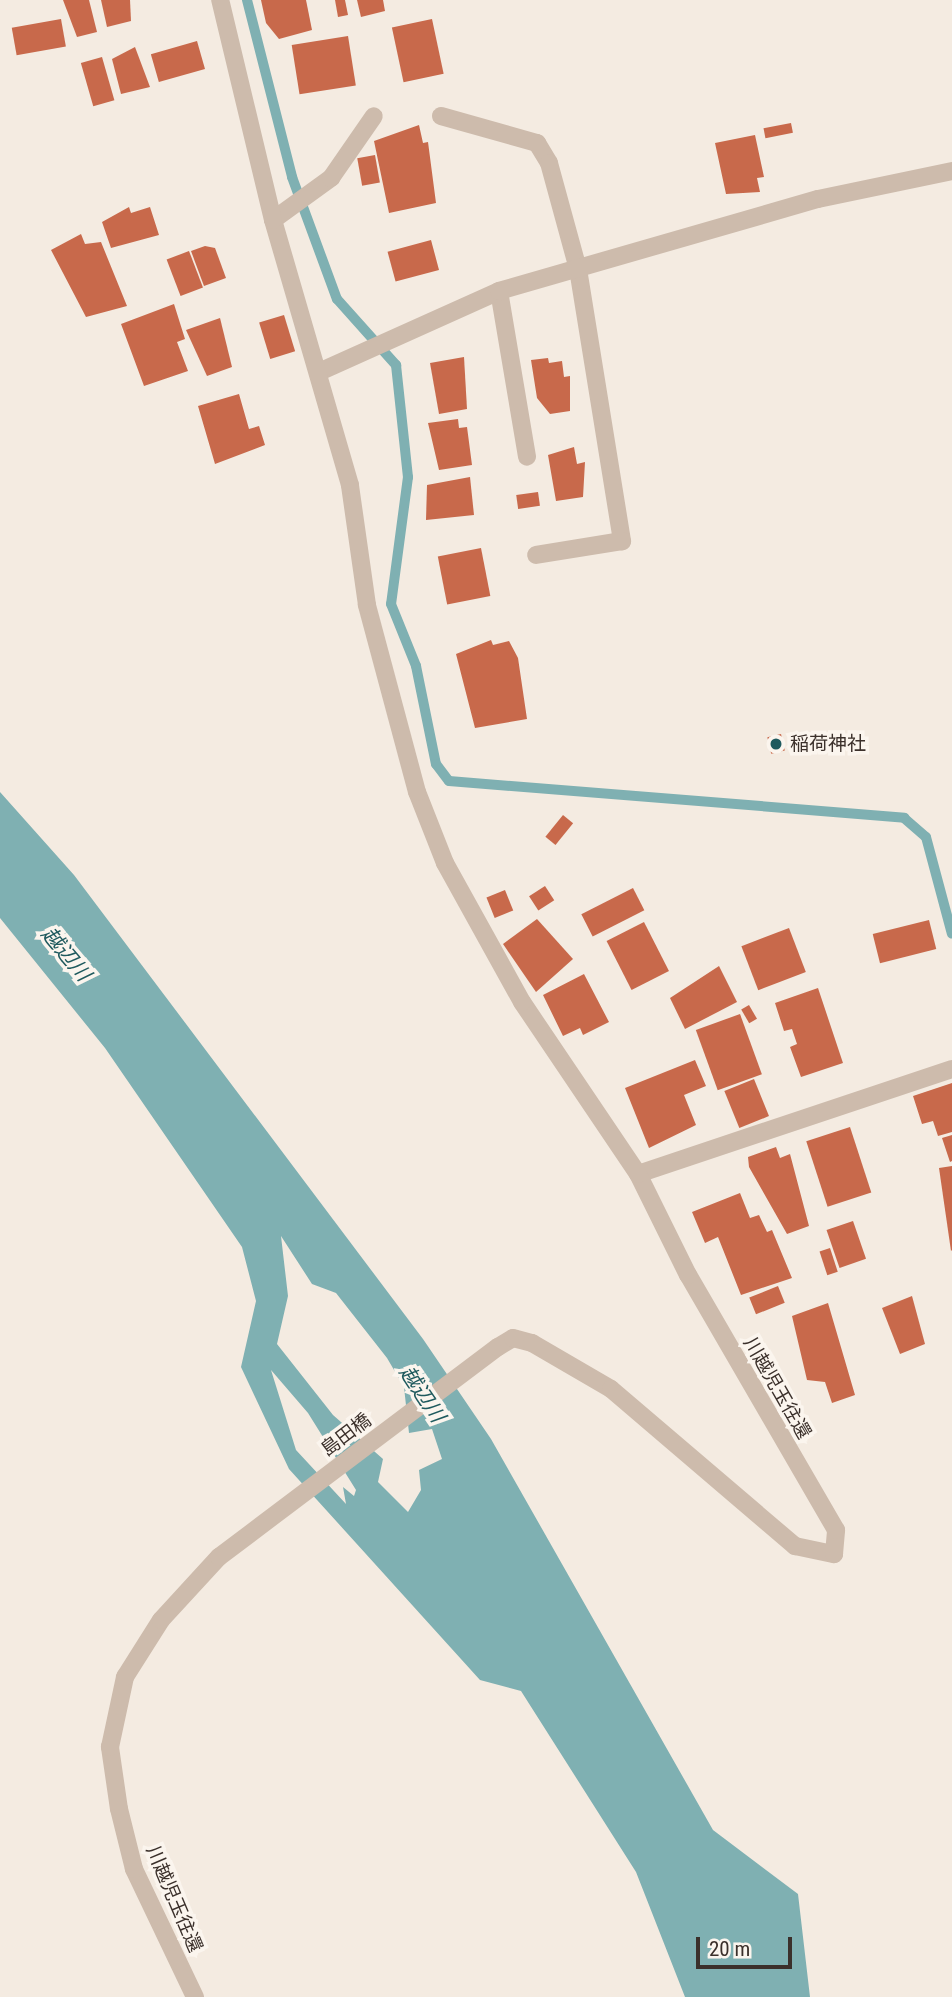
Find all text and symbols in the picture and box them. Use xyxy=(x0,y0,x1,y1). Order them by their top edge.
place label: 稲荷神社 xyxy=(790,733,866,755)
marker: 稲荷神社 xyxy=(768,736,784,752)
water label: 越辺川 xyxy=(36,922,96,986)
street label: 川越児玉往還 xyxy=(739,1333,815,1443)
water label: 越辺川 xyxy=(394,1361,450,1427)
street label: 島田橋 xyxy=(316,1409,376,1461)
street label: 川越児玉往還 xyxy=(141,1842,207,1956)
scale bar xyxy=(700,1924,796,1968)
text: 20 m xyxy=(709,1937,750,1961)

